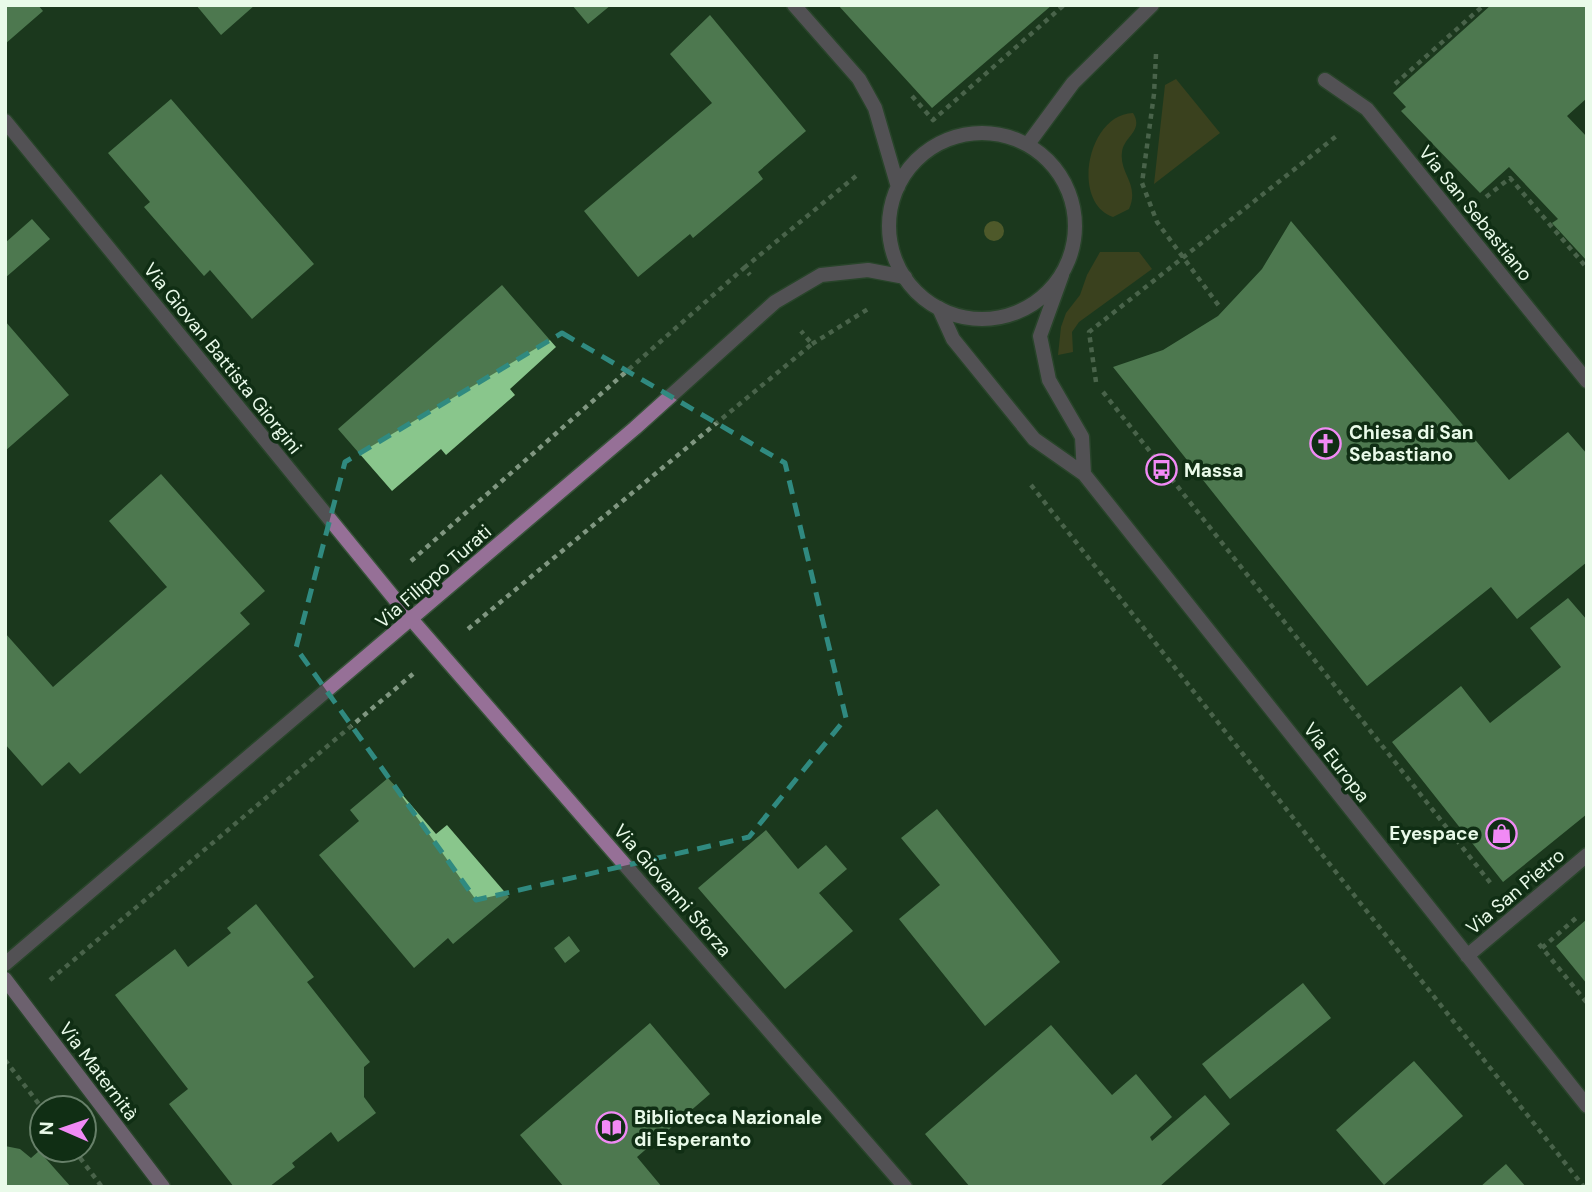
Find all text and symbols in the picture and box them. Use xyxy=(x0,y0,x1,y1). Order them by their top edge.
street label: Via San Sebastiano xyxy=(1413,140,1538,286)
street label: Via Giovan Battista Giorgini xyxy=(138,258,307,459)
place label: Chiesa di San Sebastiano xyxy=(1349,420,1474,467)
church icon: Chiesa di San Sebastiano xyxy=(1309,426,1343,460)
bus stop icon: Massa xyxy=(1144,453,1178,487)
place label: Massa xyxy=(1184,458,1243,483)
street label: Via Filippo Turati xyxy=(370,519,497,634)
street label: Via Europa xyxy=(1298,717,1376,807)
shop icon: Eyespace xyxy=(1485,816,1519,850)
street label: Via Giovanni Sforza xyxy=(608,819,737,962)
place label: Eyespace xyxy=(1389,821,1479,846)
street label: Via San Pietro xyxy=(1461,843,1570,940)
street label: Via Maternità xyxy=(53,1017,144,1126)
north arrow xyxy=(28,1094,98,1164)
place label: Biblioteca Nazionale di Esperanto xyxy=(634,1105,822,1152)
library icon: Biblioteca Nazionale di Esperanto xyxy=(594,1111,628,1145)
text: N xyxy=(34,1121,59,1136)

